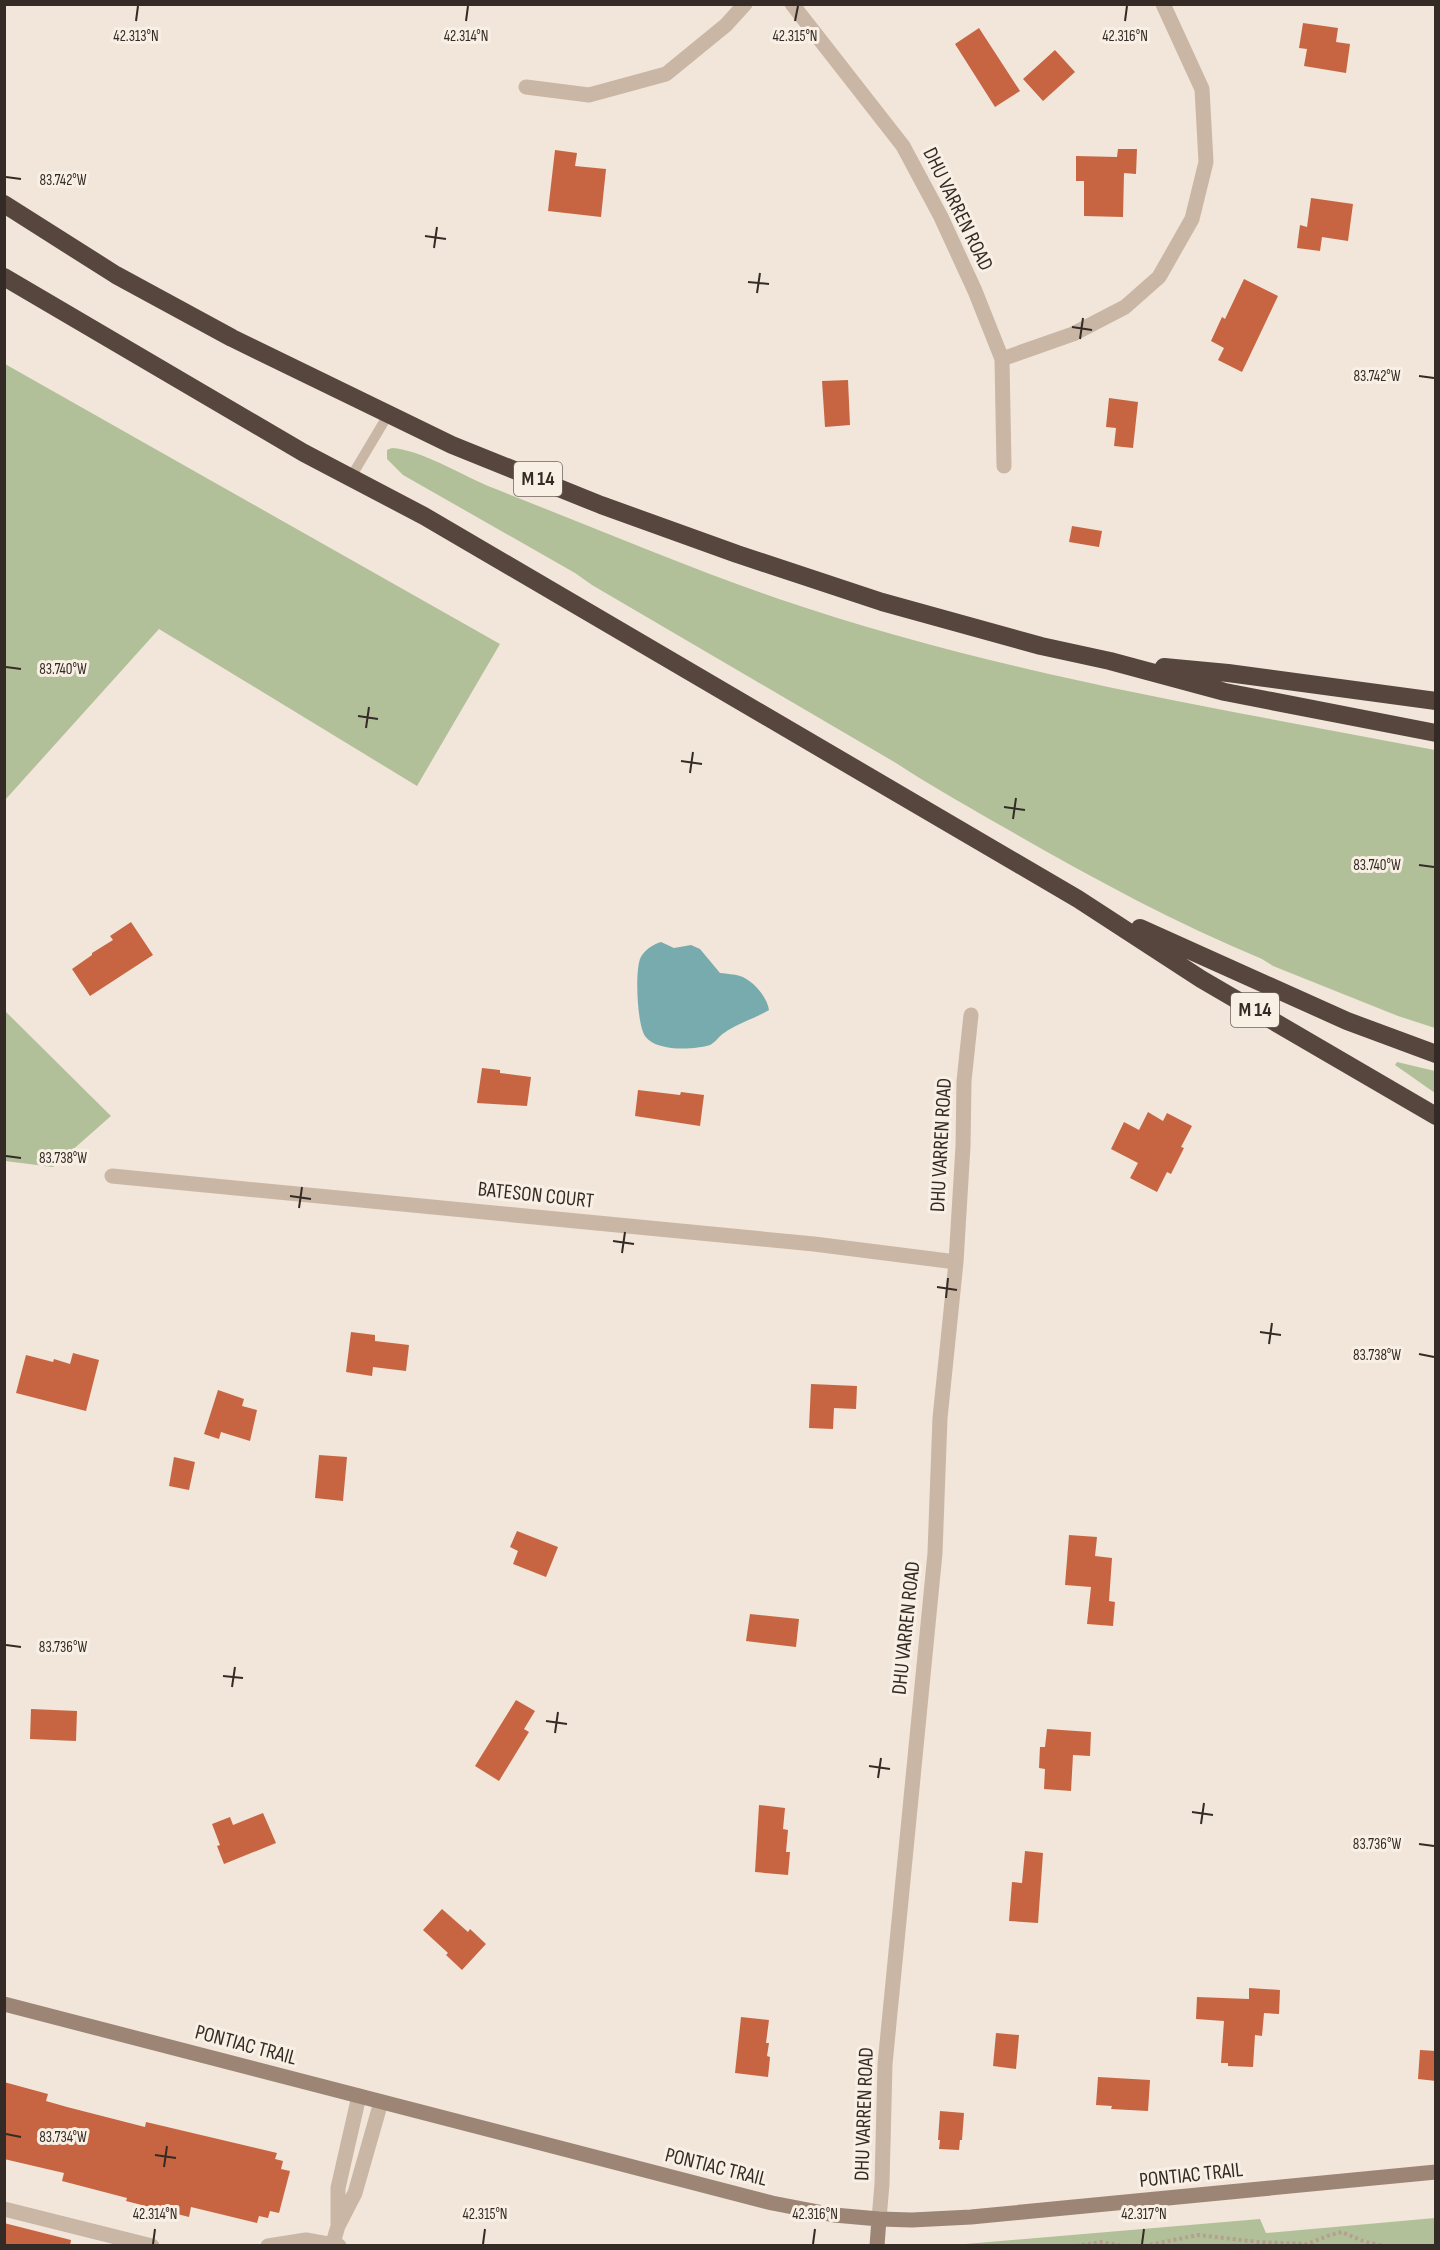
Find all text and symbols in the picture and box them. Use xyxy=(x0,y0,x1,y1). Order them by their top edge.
text: 42.313°N xyxy=(113,27,159,46)
text: 42.314°N xyxy=(444,27,488,46)
text: 42.315°N xyxy=(772,27,818,46)
text: 42.316°N xyxy=(1102,27,1148,46)
street label: DHU VARREN ROAD xyxy=(917,143,999,275)
text: 83.742°W xyxy=(39,171,87,190)
text: 83.742°W xyxy=(1353,367,1401,386)
road number: M 14 xyxy=(514,462,562,496)
text: 83.740°W xyxy=(39,660,87,679)
text: 83.740°W xyxy=(1353,856,1401,875)
road number: M 14 xyxy=(1231,993,1279,1027)
street label: DHU VARREN ROAD xyxy=(925,1078,957,1212)
text: 83.738°W xyxy=(39,1149,87,1168)
street label: BATESON COURT xyxy=(477,1176,596,1214)
text: 83.738°W xyxy=(1353,1346,1401,1365)
street label: DHU VARREN ROAD xyxy=(887,1560,925,1696)
text: 83.736°W xyxy=(39,1638,87,1657)
text: 83.736°W xyxy=(1353,1835,1401,1854)
street label: PONTIAC TRAIL xyxy=(192,2019,300,2071)
street label: DHU VARREN ROAD xyxy=(849,2047,879,2181)
text: 83.734°W xyxy=(39,2128,87,2147)
street label: PONTIAC TRAIL xyxy=(662,2142,770,2192)
street label: PONTIAC TRAIL xyxy=(1138,2157,1244,2193)
text: 42.314°N xyxy=(133,2205,177,2224)
text: 42.315°N xyxy=(462,2205,508,2224)
text: 42.316°N xyxy=(792,2205,838,2224)
text: 42.317°N xyxy=(1121,2205,1167,2224)

